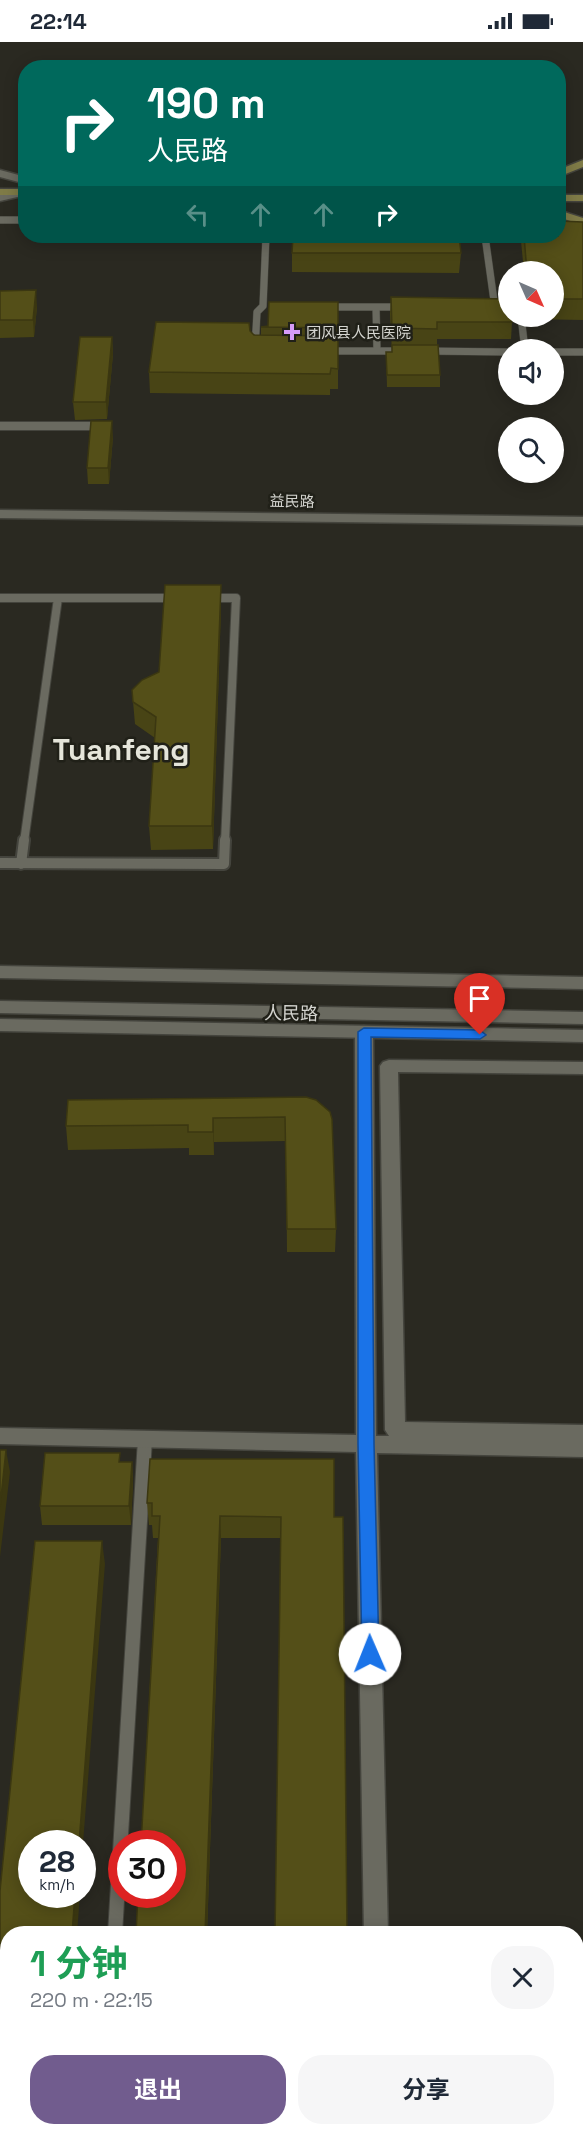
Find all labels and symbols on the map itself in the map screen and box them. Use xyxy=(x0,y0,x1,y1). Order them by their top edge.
north arrow xyxy=(498,261,564,327)
marker: 团风县人民医院 xyxy=(283,323,301,341)
place label: 团风县人民医院 xyxy=(306,323,411,342)
street label: 益民路 xyxy=(269,491,315,511)
district label: Tuanfeng xyxy=(53,730,189,769)
pin xyxy=(454,973,505,1035)
street label: 人民路 xyxy=(264,1001,318,1025)
position arrow xyxy=(338,1622,402,1686)
speed limit sign: 30 xyxy=(108,1830,186,1908)

